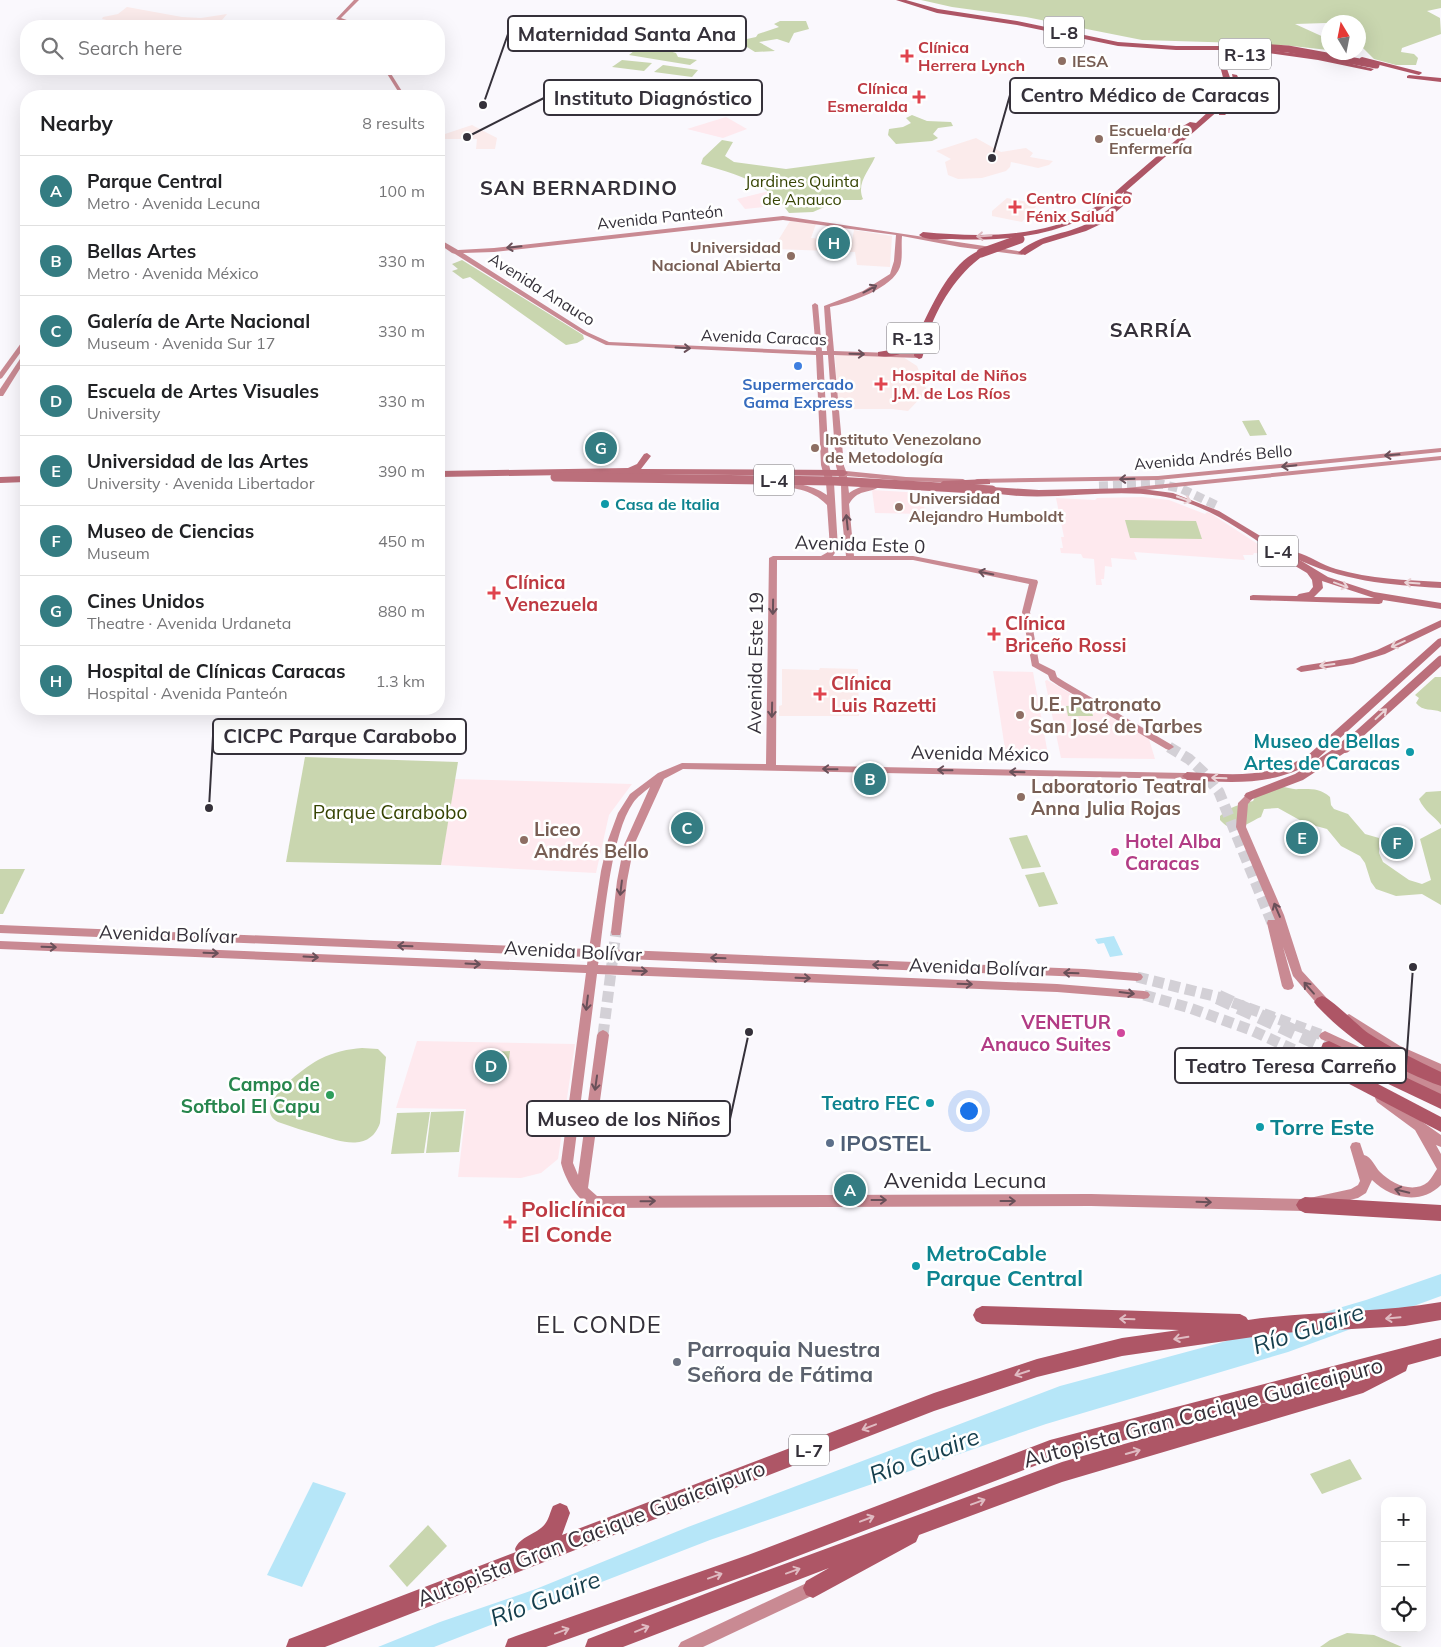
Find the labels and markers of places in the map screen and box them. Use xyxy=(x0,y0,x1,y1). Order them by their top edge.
callout: Maternidad Santa Ana xyxy=(508,16,746,51)
place label: Clínica Herrera Lynch xyxy=(918,37,1025,75)
marker: Clínica Herrera Lynch xyxy=(900,49,914,63)
place label: IESA xyxy=(1072,51,1108,71)
marker: IESA xyxy=(1056,55,1068,67)
place label: Clínica Esmeralda xyxy=(827,78,908,116)
callout: Centro Médico de Caracas xyxy=(1010,78,1279,113)
callout: Instituto Diagnóstico xyxy=(544,80,762,115)
marker: Clínica Esmeralda xyxy=(912,90,926,104)
place label: Escuela de Enfermería xyxy=(1109,120,1192,158)
marker: Escuela de Enfermería xyxy=(1093,133,1105,145)
place label: Centro Clínico Fénix Salud xyxy=(1026,188,1131,226)
marker: Centro Clínico Fénix Salud xyxy=(1008,200,1022,214)
pin: H xyxy=(818,224,850,262)
place label: Universidad Nacional Abierta xyxy=(652,237,781,275)
marker: Universidad Nacional Abierta xyxy=(785,250,797,262)
marker: Supermercado Gama Express xyxy=(792,360,804,372)
place label: Hospital de Niños J.M. de Los Ríos xyxy=(892,365,1027,403)
place label: Supermercado Gama Express xyxy=(742,374,854,412)
marker: Hospital de Niños J.M. de Los Ríos xyxy=(874,377,888,391)
pin: G xyxy=(585,429,617,467)
place label: Instituto Venezolano de Metodología xyxy=(825,429,981,467)
marker: Instituto Venezolano de Metodología xyxy=(809,442,821,454)
place label: Universidad Alejandro Humboldt xyxy=(909,488,1063,526)
place label: Casa de Italia xyxy=(615,494,720,514)
marker: Casa de Italia xyxy=(599,498,611,510)
marker: Universidad Alejandro Humboldt xyxy=(893,501,905,513)
place label: Clínica Venezuela xyxy=(504,570,598,616)
marker: Clínica Venezuela xyxy=(487,586,501,600)
place label: Clínica Briceño Rossi xyxy=(1005,611,1127,657)
marker: Clínica Briceño Rossi xyxy=(987,627,1001,641)
place label: Clínica Luis Razetti xyxy=(831,671,937,717)
marker: Clínica Luis Razetti xyxy=(813,687,827,701)
place label: U.E. Patronato San José de Tarbes xyxy=(1030,692,1203,738)
marker: U.E. Patronato San José de Tarbes xyxy=(1014,709,1026,721)
callout: CICPC Parque Carabobo xyxy=(213,719,466,754)
place label: Museo de Bellas Artes de Caracas xyxy=(1244,729,1400,775)
marker: Museo de Bellas Artes de Caracas xyxy=(1404,746,1416,758)
pin: B xyxy=(854,760,886,798)
place label: Laboratorio Teatral Anna Julia Rojas xyxy=(1031,774,1207,820)
marker: Laboratorio Teatral Anna Julia Rojas xyxy=(1015,791,1027,803)
pin: C xyxy=(671,809,703,847)
place label: Liceo Andrés Bello xyxy=(534,817,649,863)
pin: E xyxy=(1286,819,1318,857)
pin: F xyxy=(1381,824,1413,862)
place label: Hotel Alba Caracas xyxy=(1125,829,1221,875)
marker: Liceo Andrés Bello xyxy=(518,834,530,846)
marker: Hotel Alba Caracas xyxy=(1109,846,1121,858)
place label: VENETUR Anauco Suites xyxy=(981,1010,1111,1056)
marker: VENETUR Anauco Suites xyxy=(1115,1027,1127,1039)
pin: D xyxy=(475,1047,507,1085)
callout: Teatro Teresa Carreño xyxy=(1175,1048,1406,1083)
place label: Campo de Softbol El Capu xyxy=(181,1072,320,1118)
marker: Campo de Softbol El Capu xyxy=(324,1089,336,1101)
place label: Teatro FEC xyxy=(821,1091,920,1115)
marker: Teatro FEC xyxy=(924,1097,936,1109)
callout: Museo de los Niños xyxy=(527,1101,730,1136)
place label: Torre Este xyxy=(1270,1113,1374,1141)
marker: Torre Este xyxy=(1254,1121,1266,1133)
place label: IPOSTEL xyxy=(840,1129,931,1157)
marker: IPOSTEL xyxy=(824,1137,836,1149)
pin: A xyxy=(834,1171,866,1209)
place label: Policlínica El Conde xyxy=(521,1195,626,1248)
marker: Policlínica El Conde xyxy=(503,1215,517,1229)
place label: MetroCable Parque Central xyxy=(926,1239,1083,1292)
marker: MetroCable Parque Central xyxy=(910,1260,922,1272)
place label: Parroquia Nuestra Señora de Fátima xyxy=(687,1335,880,1388)
marker: Parroquia Nuestra Señora de Fátima xyxy=(671,1356,683,1368)

